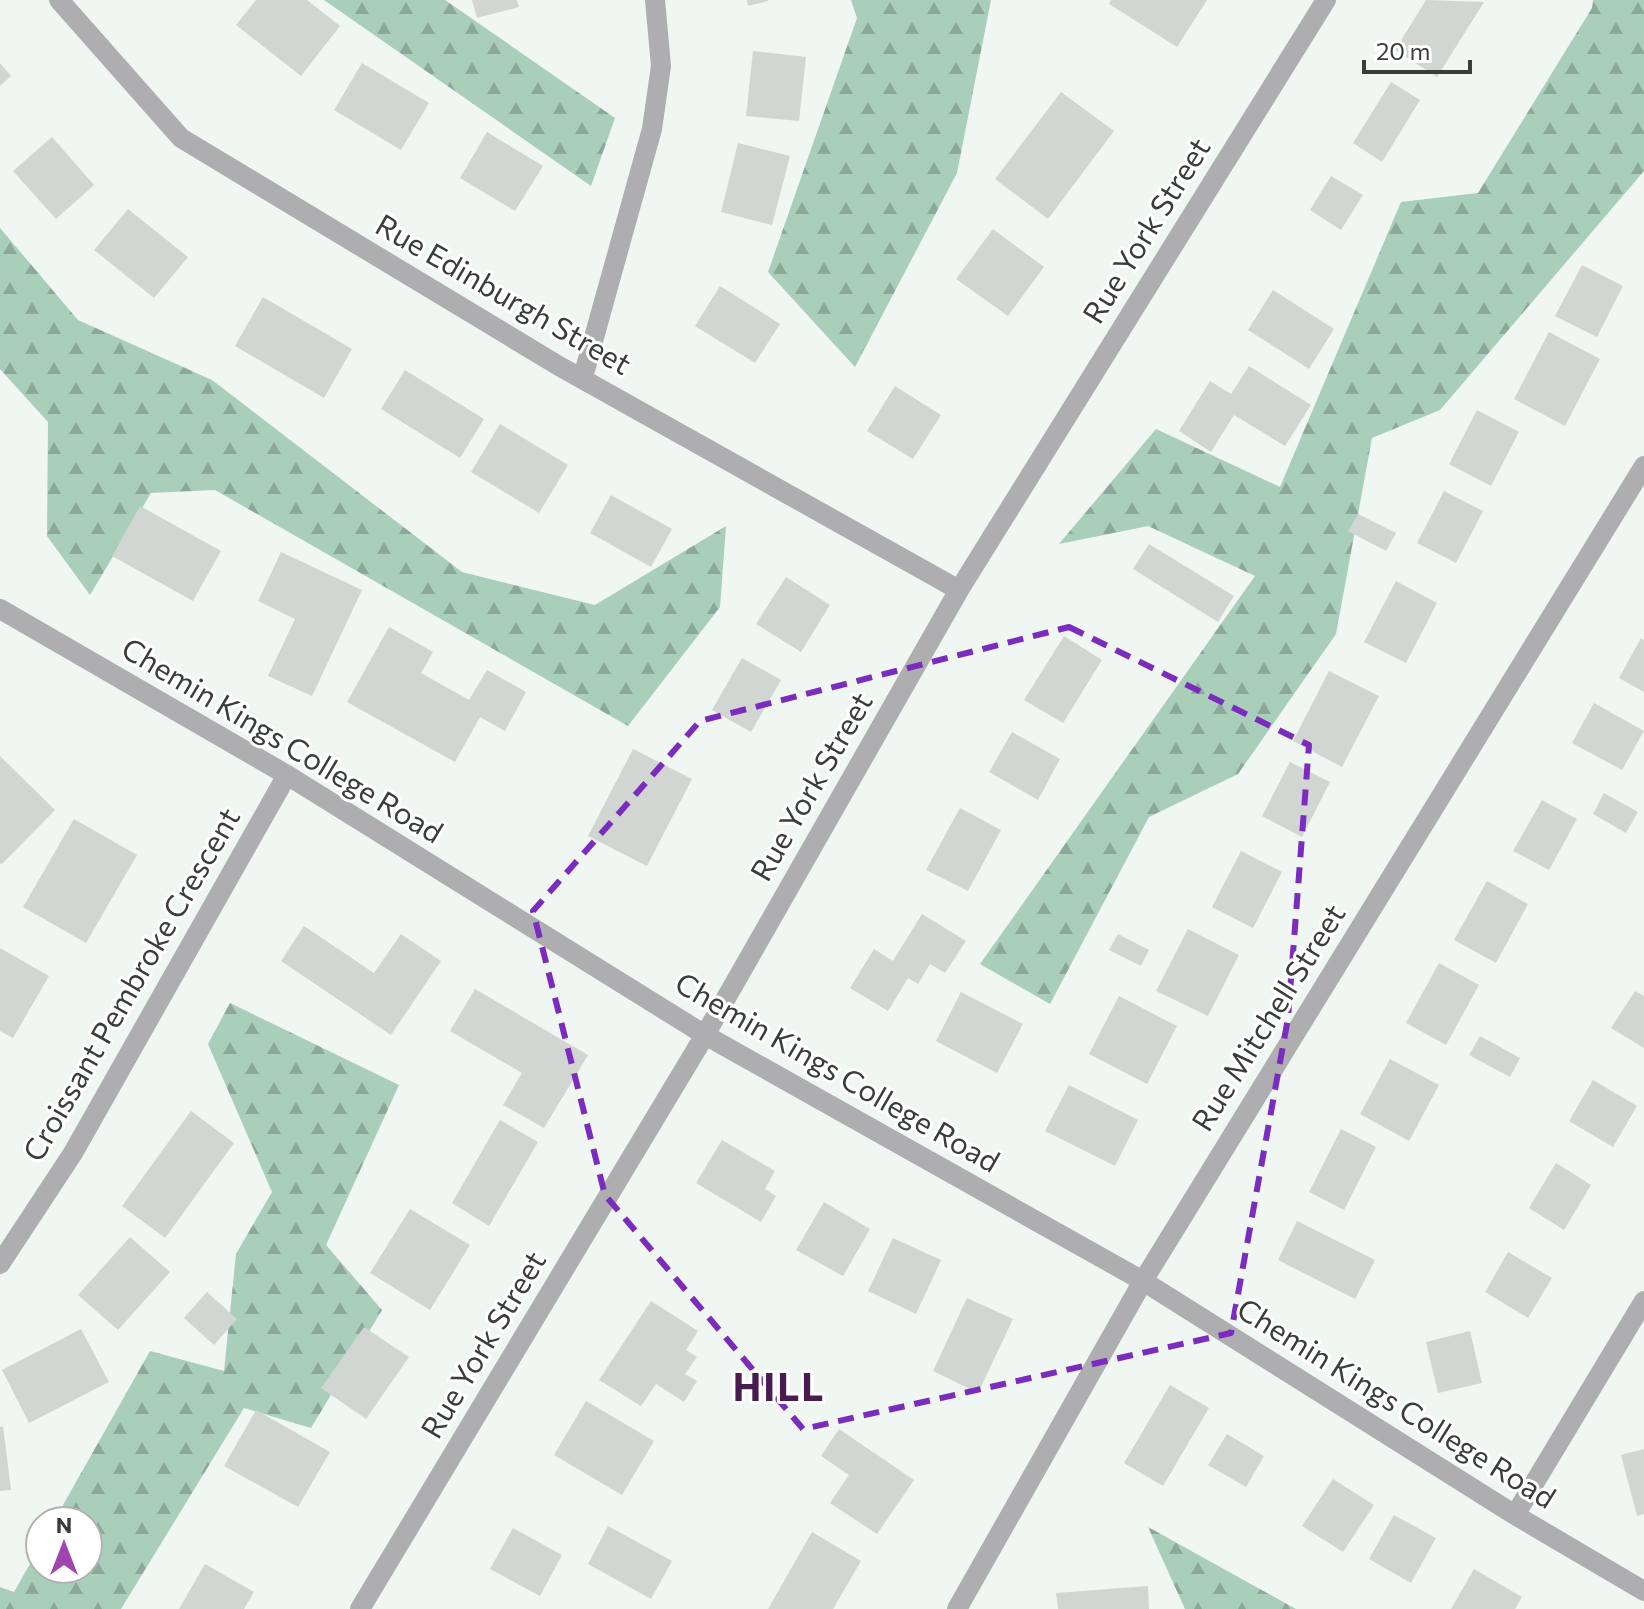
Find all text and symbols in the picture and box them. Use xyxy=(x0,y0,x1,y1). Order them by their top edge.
scale bar xyxy=(1364,24,1470,74)
text: 20 m xyxy=(1376,36,1430,65)
street label: Rue York Street xyxy=(1073,130,1217,329)
street label: Rue Edinburgh Street xyxy=(370,205,639,381)
street label: Chemin Kings College Road xyxy=(116,628,451,850)
street label: Rue York Street xyxy=(741,685,879,887)
street label: Croissant Pembroke Crescent xyxy=(13,800,246,1167)
street label: Rue Mitchell Street xyxy=(1182,896,1352,1137)
street label: Chemin Kings College Road xyxy=(670,963,1007,1179)
street label: Rue York Street xyxy=(411,1243,552,1444)
street label: Chemin Kings College Road xyxy=(1231,1289,1563,1515)
district label: HILL xyxy=(733,1362,825,1409)
north arrow xyxy=(24,1505,104,1585)
text: N xyxy=(56,1511,72,1538)

